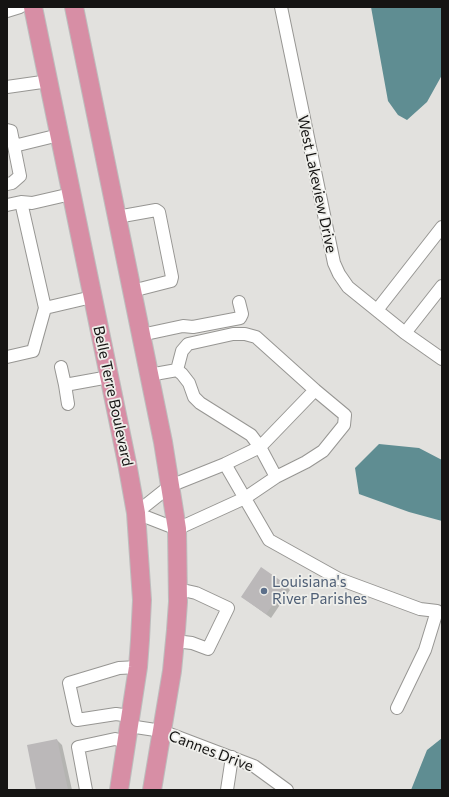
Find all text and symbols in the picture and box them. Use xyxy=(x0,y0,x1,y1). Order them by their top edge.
street label: West Lakeview Drive xyxy=(294,114,340,254)
street label: Belle Terre Boulevard xyxy=(89,324,137,468)
place label: Louisiana's River Parishes xyxy=(272,573,367,608)
marker: Louisiana's River Parishes xyxy=(259,586,269,596)
street label: Cannes Drive xyxy=(166,727,256,775)

